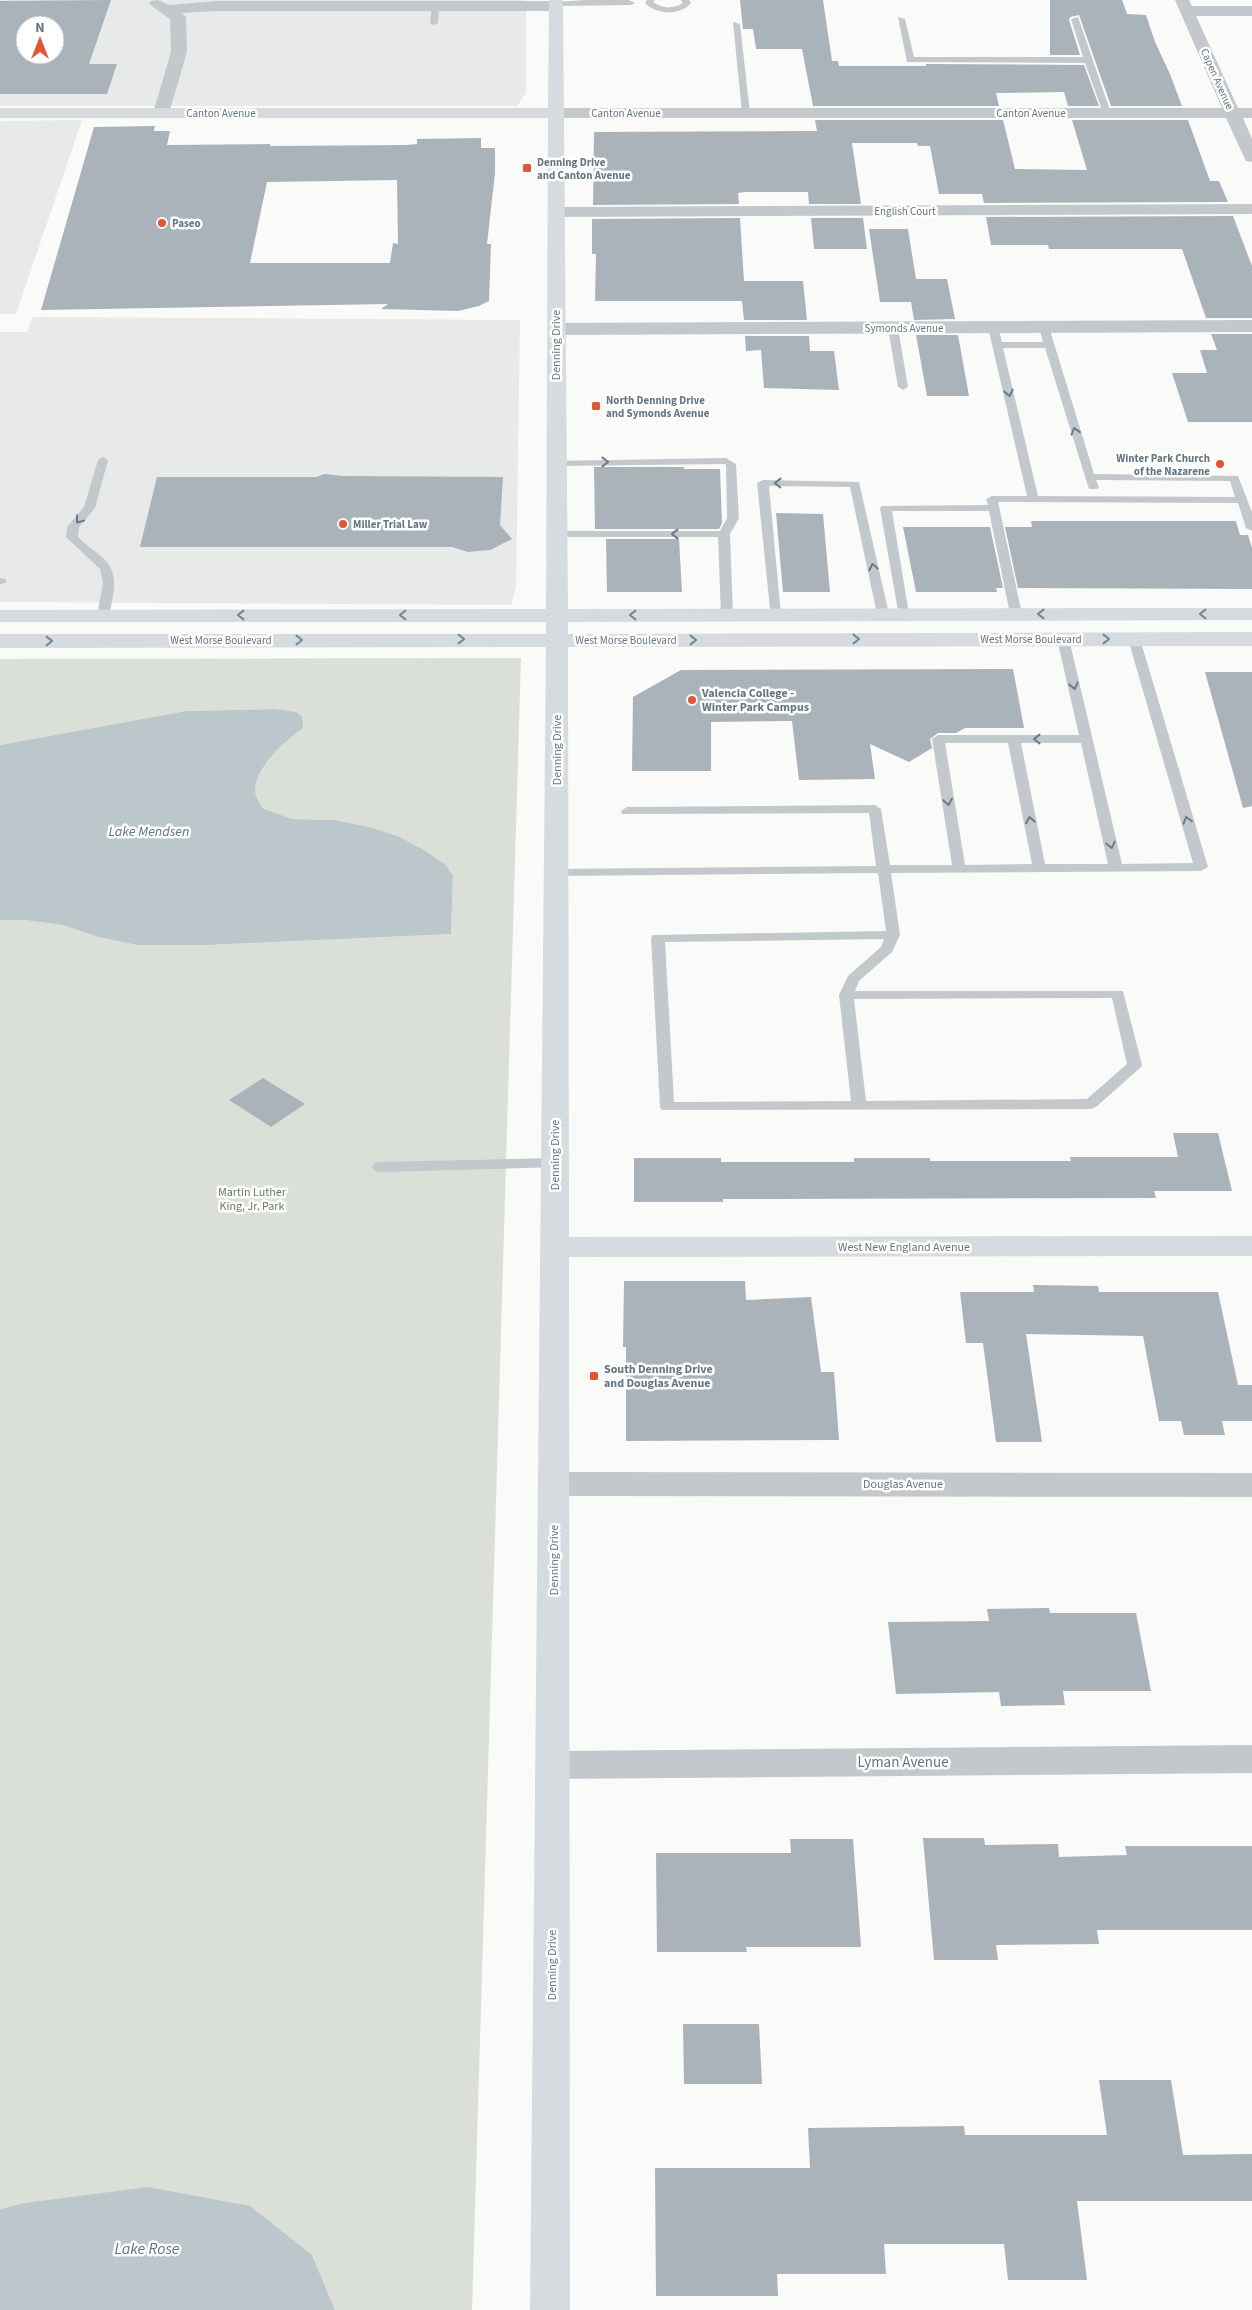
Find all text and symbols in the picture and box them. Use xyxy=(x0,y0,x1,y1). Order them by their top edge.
north arrow xyxy=(15,15,65,65)
text: N xyxy=(35,18,45,38)
street label: Capen Avenue xyxy=(1197,46,1237,112)
street label: Canton Avenue xyxy=(186,106,256,121)
street label: Canton Avenue xyxy=(591,106,661,121)
street label: Canton Avenue xyxy=(996,106,1066,121)
place label: Denning Drive and Canton Avenue xyxy=(537,155,631,183)
marker: Denning Drive and Canton Avenue xyxy=(521,162,533,174)
street label: English Court xyxy=(874,204,936,219)
place label: Paseo xyxy=(172,216,201,231)
marker: Paseo xyxy=(156,217,168,229)
street label: Denning Drive xyxy=(548,310,565,380)
street label: Symonds Avenue xyxy=(865,321,944,336)
one-way arrow xyxy=(1003,388,1014,397)
place label: North Denning Drive and Symonds Avenue xyxy=(606,393,710,421)
marker: North Denning Drive and Symonds Avenue xyxy=(590,400,602,412)
one-way arrow xyxy=(1071,427,1081,435)
place label: Winter Park Church of the Nazarene xyxy=(1116,451,1210,479)
one-way arrow xyxy=(602,457,610,467)
marker: Winter Park Church of the Nazarene xyxy=(1214,458,1226,470)
one-way arrow xyxy=(773,478,781,488)
one-way arrow xyxy=(76,514,84,523)
place label: Miller Trial Law xyxy=(353,517,428,532)
marker: Miller Trial Law xyxy=(337,518,349,530)
one-way arrow xyxy=(671,529,679,539)
one-way arrow xyxy=(868,562,879,571)
one-way arrow xyxy=(1037,609,1044,619)
one-way arrow xyxy=(1199,609,1207,619)
one-way arrow xyxy=(236,610,244,620)
one-way arrow xyxy=(399,610,406,620)
one-way arrow xyxy=(629,610,637,620)
street label: West Morse Boulevard xyxy=(980,632,1082,647)
street label: West Morse Boulevard xyxy=(170,633,272,648)
street label: West Morse Boulevard xyxy=(575,633,677,648)
one-way arrow xyxy=(458,634,465,644)
one-way arrow xyxy=(852,634,860,644)
one-way arrow xyxy=(1102,634,1110,644)
one-way arrow xyxy=(295,635,303,645)
one-way arrow xyxy=(690,635,697,645)
one-way arrow xyxy=(45,636,53,646)
one-way arrow xyxy=(1068,682,1079,691)
place label: Valencia College - Winter Park Campus xyxy=(701,685,809,716)
marker: Valencia College - Winter Park Campus xyxy=(686,694,698,706)
street label: Denning Drive xyxy=(549,715,566,785)
one-way arrow xyxy=(1033,734,1041,744)
one-way arrow xyxy=(943,797,953,806)
one-way arrow xyxy=(1025,816,1036,825)
one-way arrow xyxy=(1183,816,1193,825)
water label: Lake Mendsen xyxy=(109,822,189,842)
one-way arrow xyxy=(1105,840,1116,849)
street label: Denning Drive xyxy=(547,1120,564,1190)
park label: Martin Luther King, Jr. Park xyxy=(218,1184,287,1215)
street label: West New England Avenue xyxy=(838,1239,970,1256)
place label: South Denning Drive and Douglas Avenue xyxy=(604,1361,713,1392)
marker: South Denning Drive and Douglas Avenue xyxy=(588,1370,600,1382)
street label: Douglas Avenue xyxy=(863,1476,943,1493)
street label: Denning Drive xyxy=(546,1525,563,1595)
street label: Lyman Avenue xyxy=(857,1752,949,1773)
street label: Denning Drive xyxy=(544,1930,561,2000)
water label: Lake Rose xyxy=(114,2238,180,2260)

